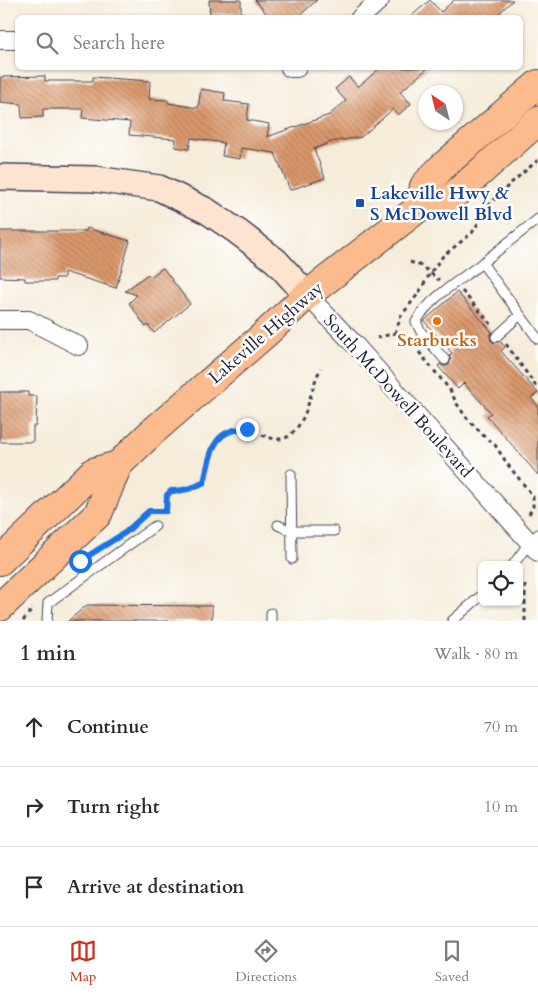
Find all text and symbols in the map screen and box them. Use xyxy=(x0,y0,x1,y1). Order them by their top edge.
search box xyxy=(15,15,523,70)
icon: search xyxy=(33,29,61,57)
text: Search here xyxy=(73,30,165,56)
north arrow xyxy=(418,85,463,130)
place label: Lakeville Hwy & S McDowell Blvd xyxy=(370,181,513,227)
marker: Lakeville Hwy & S McDowell Blvd xyxy=(354,197,366,209)
street label: Lakeville Highway xyxy=(203,276,329,390)
street label: South McDowell Boulevard xyxy=(318,309,479,484)
marker: Starbucks xyxy=(431,315,443,327)
place label: Starbucks xyxy=(397,328,477,353)
route end xyxy=(236,418,259,441)
route start xyxy=(69,550,92,573)
map controls xyxy=(478,561,523,606)
button: locate xyxy=(478,561,523,606)
text: 1 min xyxy=(20,639,76,668)
text: Walk · 80 m xyxy=(434,643,518,665)
icon: ahead xyxy=(20,713,48,741)
text: Continue xyxy=(67,714,149,740)
text: 70 m xyxy=(484,716,518,738)
icon: right xyxy=(20,793,48,821)
text: Turn right xyxy=(67,794,159,820)
text: 10 m xyxy=(484,796,518,818)
icon: arrive xyxy=(20,873,48,901)
text: Arrive at destination xyxy=(67,874,244,900)
tab: Map xyxy=(69,937,97,986)
tab: Directions xyxy=(235,937,297,986)
tab: Saved xyxy=(435,937,469,986)

